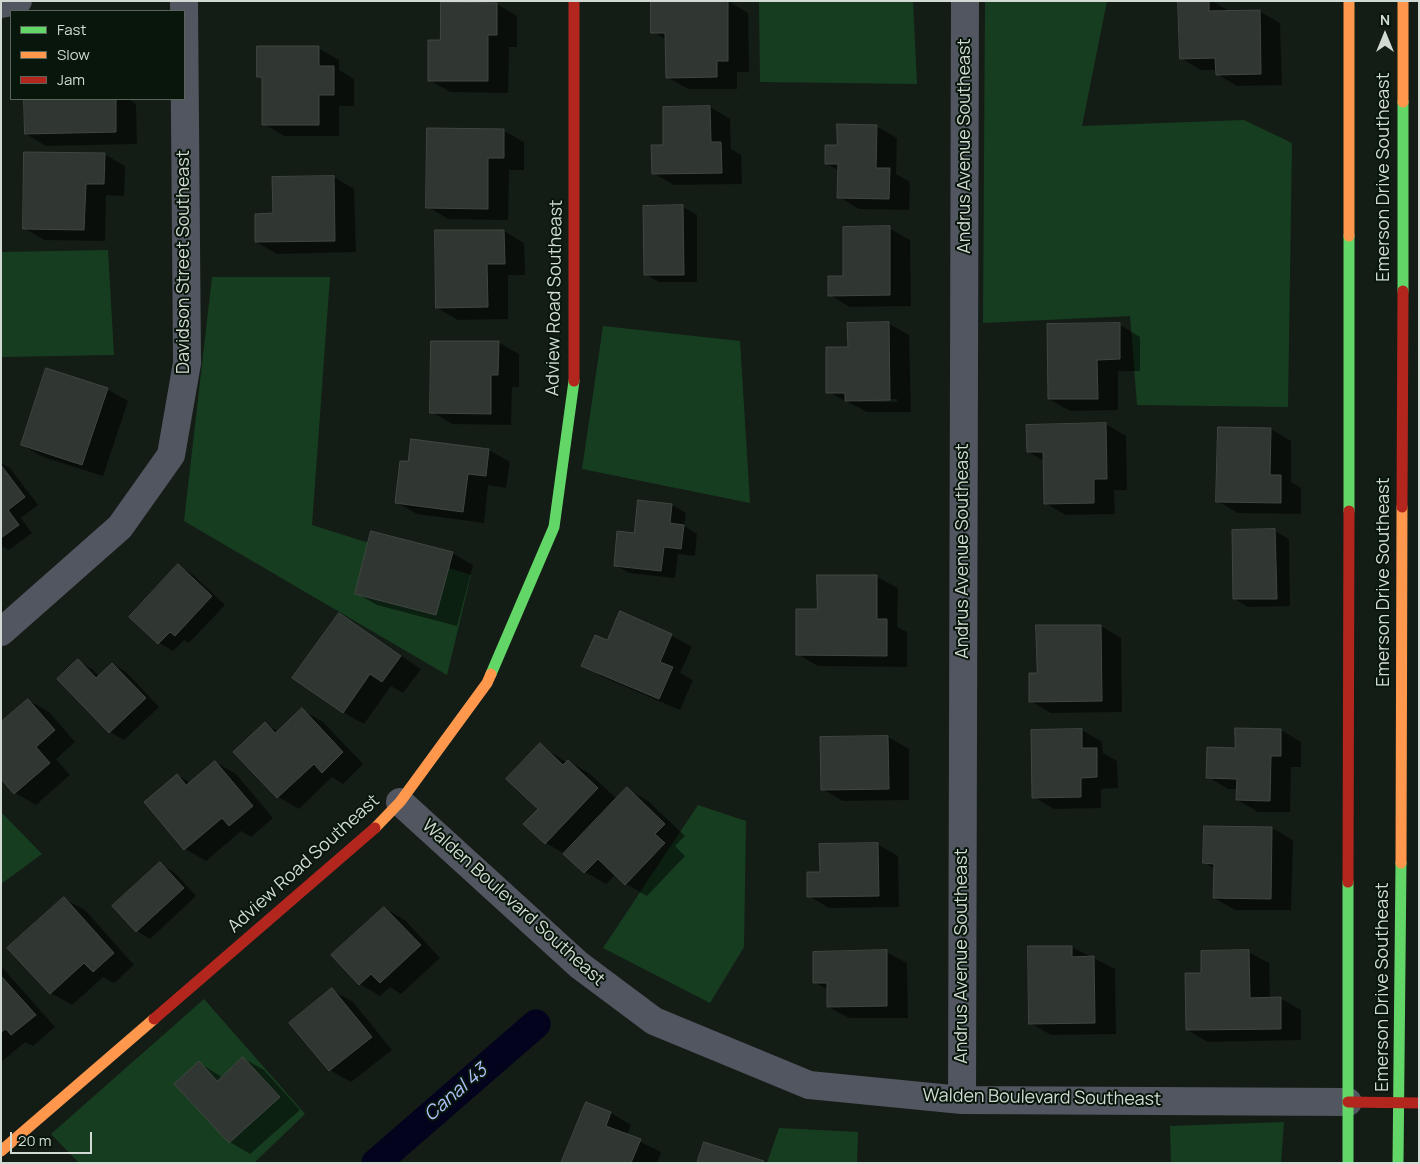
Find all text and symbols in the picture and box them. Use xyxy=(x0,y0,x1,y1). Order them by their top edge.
legend xyxy=(10,10,185,100)
north arrow xyxy=(1360,10,1410,60)
text: N xyxy=(1380,10,1390,29)
text: Fast xyxy=(57,19,86,40)
street label: Andrus Avenue Southeast xyxy=(954,38,976,254)
text: Slow xyxy=(57,44,90,65)
text: Jam xyxy=(57,69,85,90)
street label: Emerson Drive Southeast xyxy=(1373,72,1395,282)
street label: Davidson Street Southeast xyxy=(173,150,195,374)
street label: Adview Road Southeast xyxy=(542,200,568,396)
street label: Andrus Avenue Southeast xyxy=(952,443,974,659)
street label: Emerson Drive Southeast xyxy=(1373,477,1395,687)
street label: Adview Road Southeast xyxy=(224,790,384,938)
street label: Walden Boulevard Southeast xyxy=(417,815,609,991)
street label: Andrus Avenue Southeast xyxy=(951,848,973,1064)
street label: Emerson Drive Southeast xyxy=(1372,882,1394,1092)
water label: Canal 43 xyxy=(420,1059,492,1127)
street label: Walden Boulevard Southeast xyxy=(922,1085,1162,1111)
scale bar xyxy=(12,1122,95,1154)
text: 20 m xyxy=(18,1130,51,1151)

